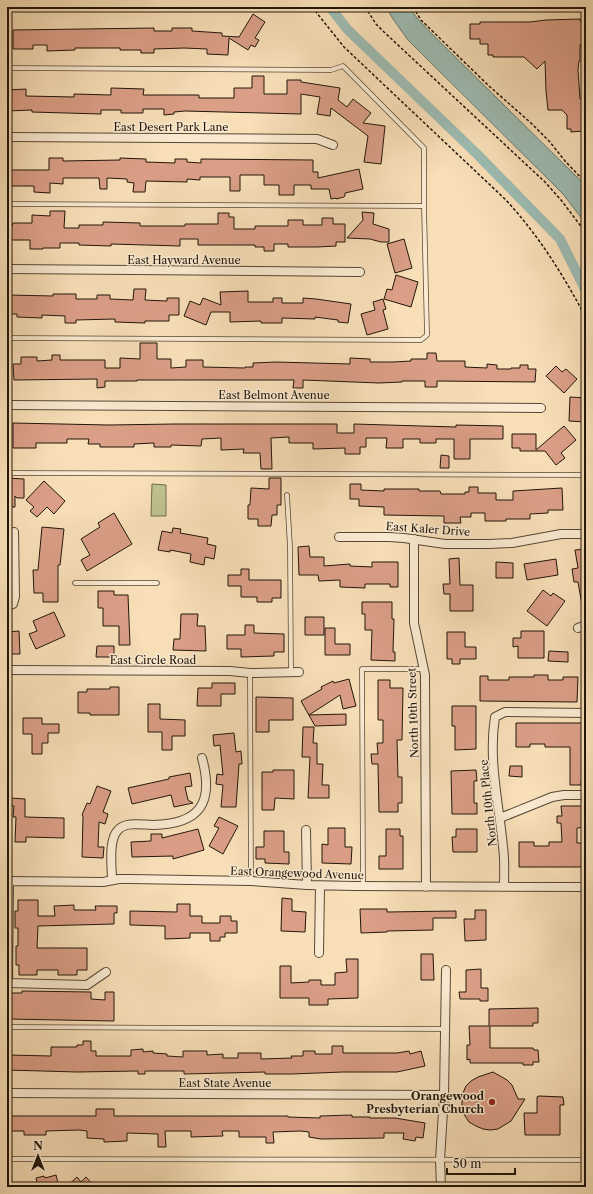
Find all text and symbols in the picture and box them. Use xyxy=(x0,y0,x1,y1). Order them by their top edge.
street label: East Desert Park Lane xyxy=(113,120,229,134)
street label: East Hayward Avenue xyxy=(127,253,241,267)
street label: East Belmont Avenue xyxy=(218,388,330,402)
street label: East Kaler Drive xyxy=(385,519,471,539)
street label: East Circle Road xyxy=(110,653,197,667)
street label: North 10th Street xyxy=(404,667,422,758)
street label: North 10th Place xyxy=(476,759,500,847)
street label: East Orangewood Avenue xyxy=(230,864,364,882)
street label: East State Avenue xyxy=(179,1076,271,1090)
place label: Orangewood Presbyterian Church xyxy=(366,1089,485,1116)
marker: Orangewood Presbyterian Church xyxy=(487,1097,497,1107)
north arrow xyxy=(18,1136,58,1176)
text: N xyxy=(33,1139,43,1153)
scale bar xyxy=(447,1150,515,1176)
text: 50 m xyxy=(453,1156,482,1171)

